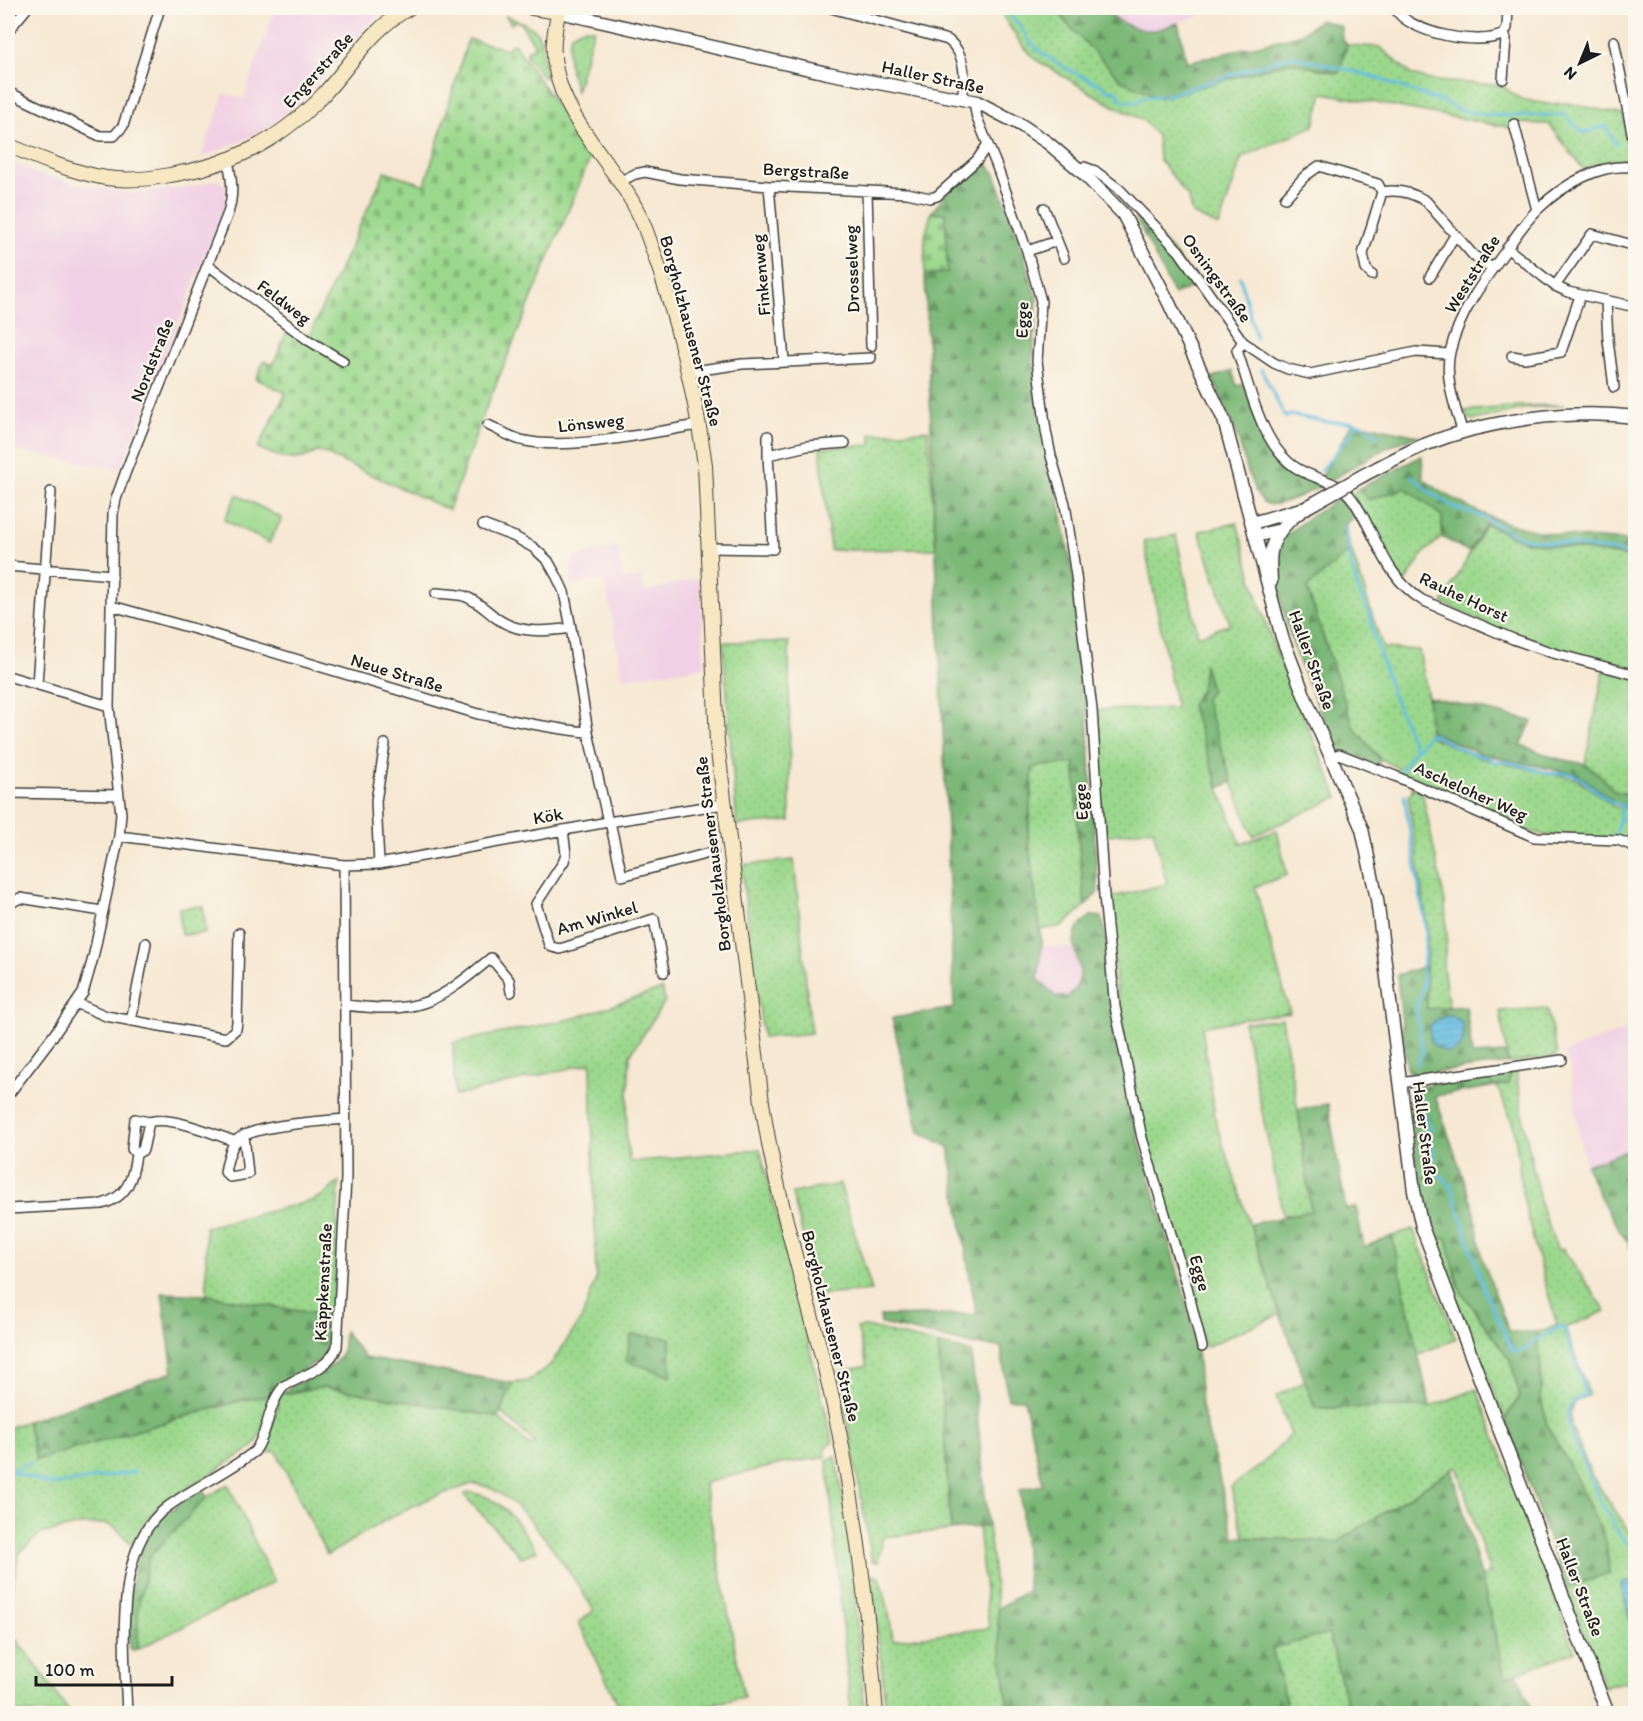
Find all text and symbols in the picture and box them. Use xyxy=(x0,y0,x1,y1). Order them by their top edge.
street label: Engerstraße xyxy=(278,27,358,113)
north arrow xyxy=(1550,33,1610,93)
street label: Haller Straße xyxy=(880,55,986,99)
text: N xyxy=(1560,63,1581,84)
street label: Bergstraße xyxy=(762,158,850,184)
street label: Drosselweg xyxy=(839,224,865,313)
street label: Osningstraße xyxy=(1177,229,1257,327)
street label: Weststraße xyxy=(1439,231,1505,317)
street label: Finkenweg xyxy=(746,232,776,317)
street label: Borgholzhausener Straße xyxy=(655,233,727,429)
street label: Feldweg xyxy=(253,275,316,330)
street label: Egge xyxy=(1011,301,1033,339)
street label: Nordstraße xyxy=(125,315,179,405)
street label: Lönsweg xyxy=(557,409,626,437)
street label: Rauhe Horst xyxy=(1416,567,1512,627)
street label: Haller Straße xyxy=(1284,607,1340,713)
street label: Neue Straße xyxy=(348,648,446,698)
street label: Borgholzhausener Straße xyxy=(690,755,736,953)
street label: Ascheloher Weg xyxy=(1411,756,1532,826)
street label: Egge xyxy=(1069,783,1093,821)
street label: Kök xyxy=(531,802,565,829)
street label: Am Winkel xyxy=(554,896,640,940)
street label: Haller Straße xyxy=(1408,1080,1442,1186)
street label: Käppkenstraße xyxy=(309,1223,337,1341)
street label: Borgholzhausener Straße xyxy=(797,1228,865,1424)
street label: Egge xyxy=(1184,1252,1216,1294)
street label: Haller Straße xyxy=(1551,1534,1609,1640)
scale bar xyxy=(36,1649,172,1687)
text: 100 m xyxy=(45,1659,95,1681)

